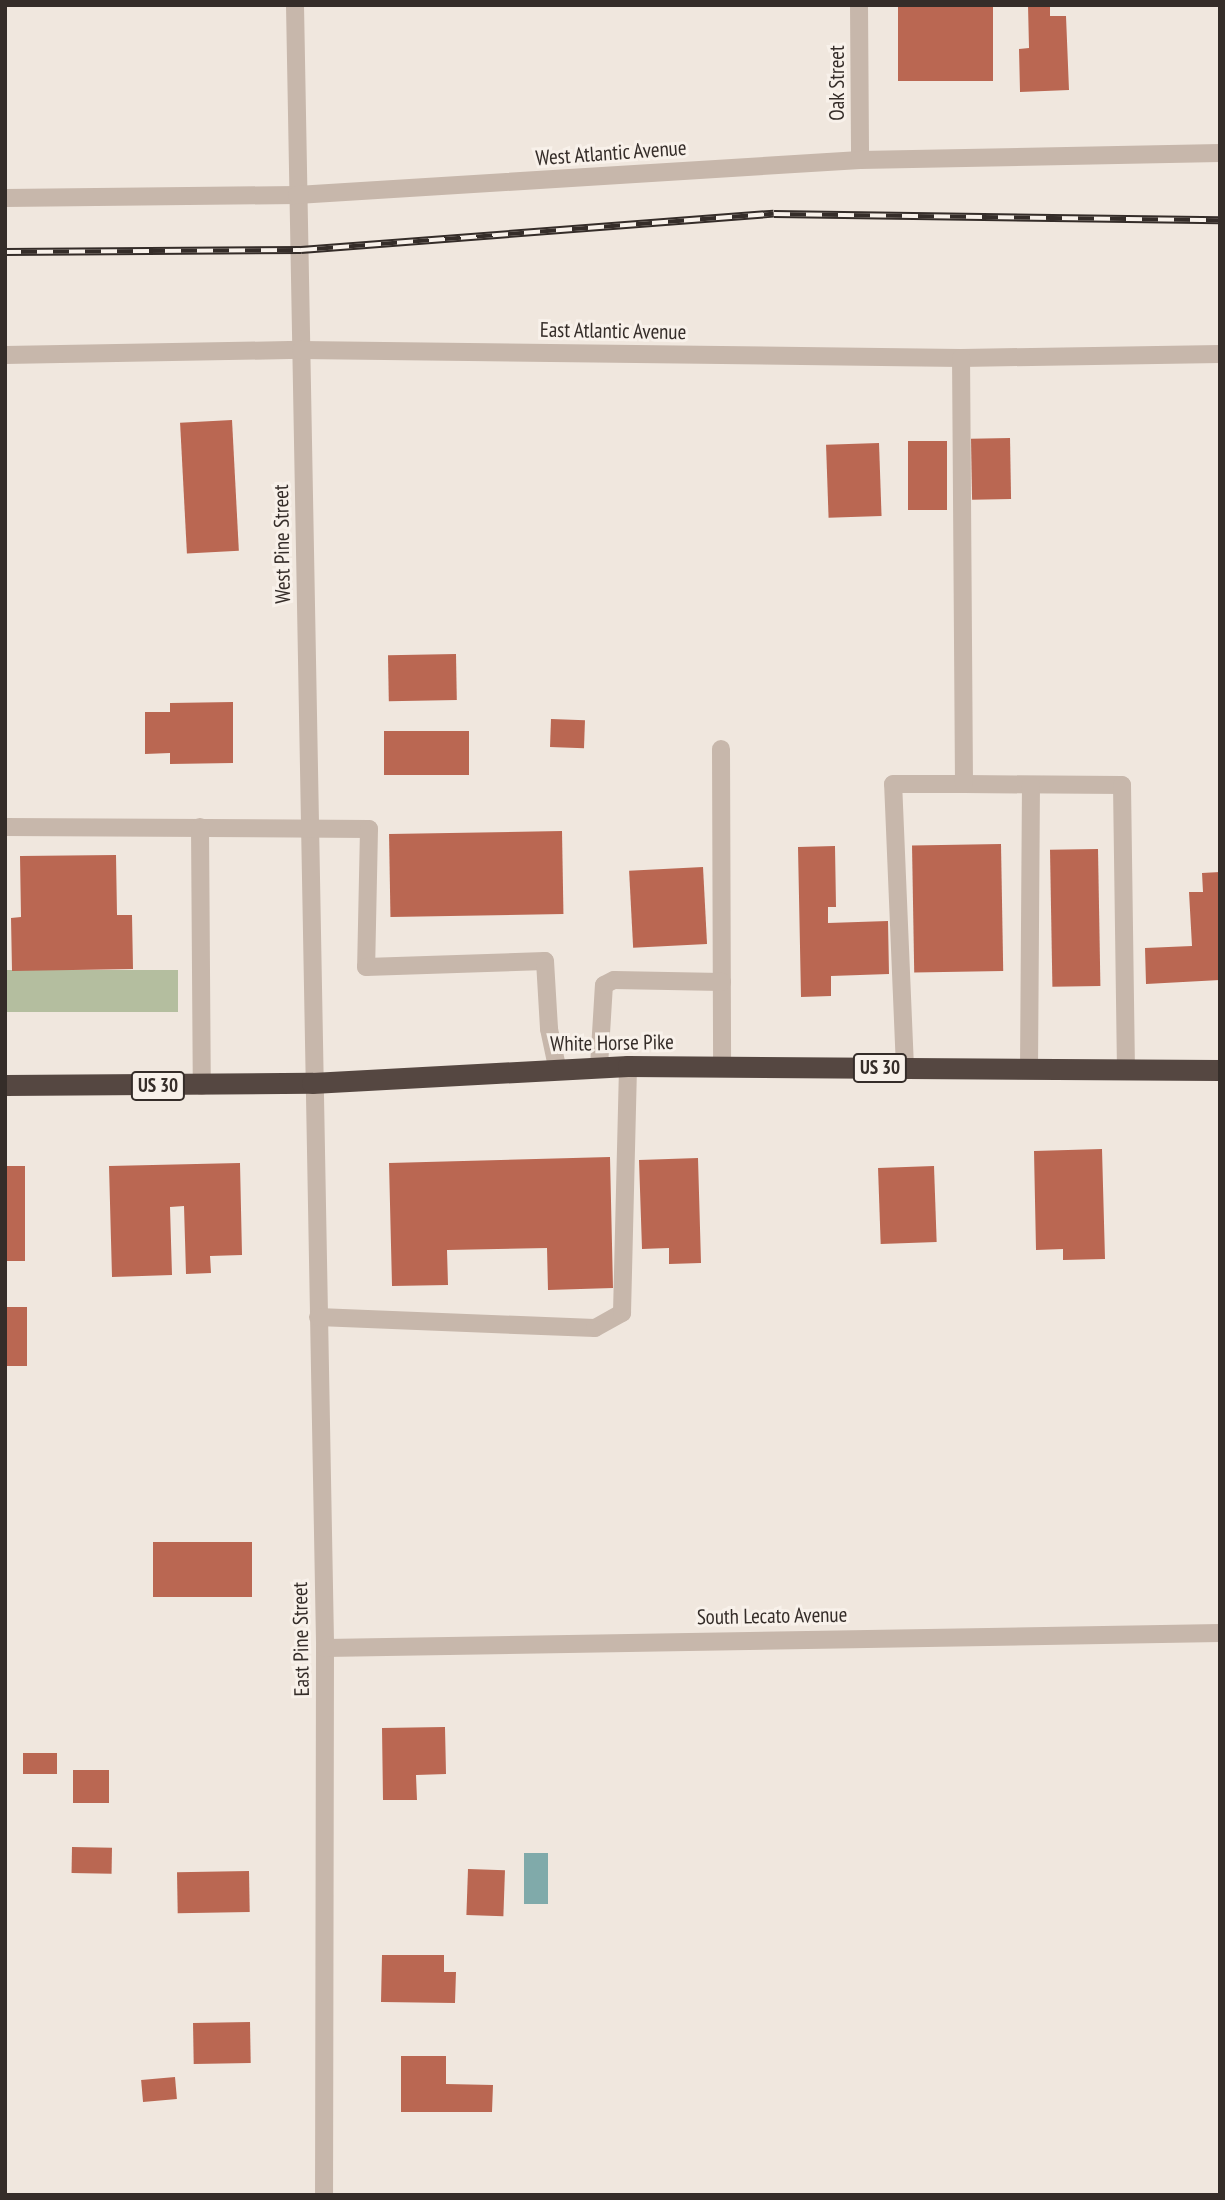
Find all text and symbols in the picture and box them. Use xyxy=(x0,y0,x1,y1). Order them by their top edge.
street label: Oak Street xyxy=(824,45,850,121)
street label: West Atlantic Avenue xyxy=(534,135,688,171)
street label: East Atlantic Avenue xyxy=(539,317,687,345)
street label: West Pine Street xyxy=(268,484,296,604)
street label: White Horse Pike xyxy=(550,1029,674,1057)
road number: US 30 xyxy=(852,1052,908,1084)
road number: US 30 xyxy=(130,1070,186,1102)
street label: East Pine Street xyxy=(287,1582,315,1696)
street label: South Lecato Avenue xyxy=(696,1602,848,1630)

